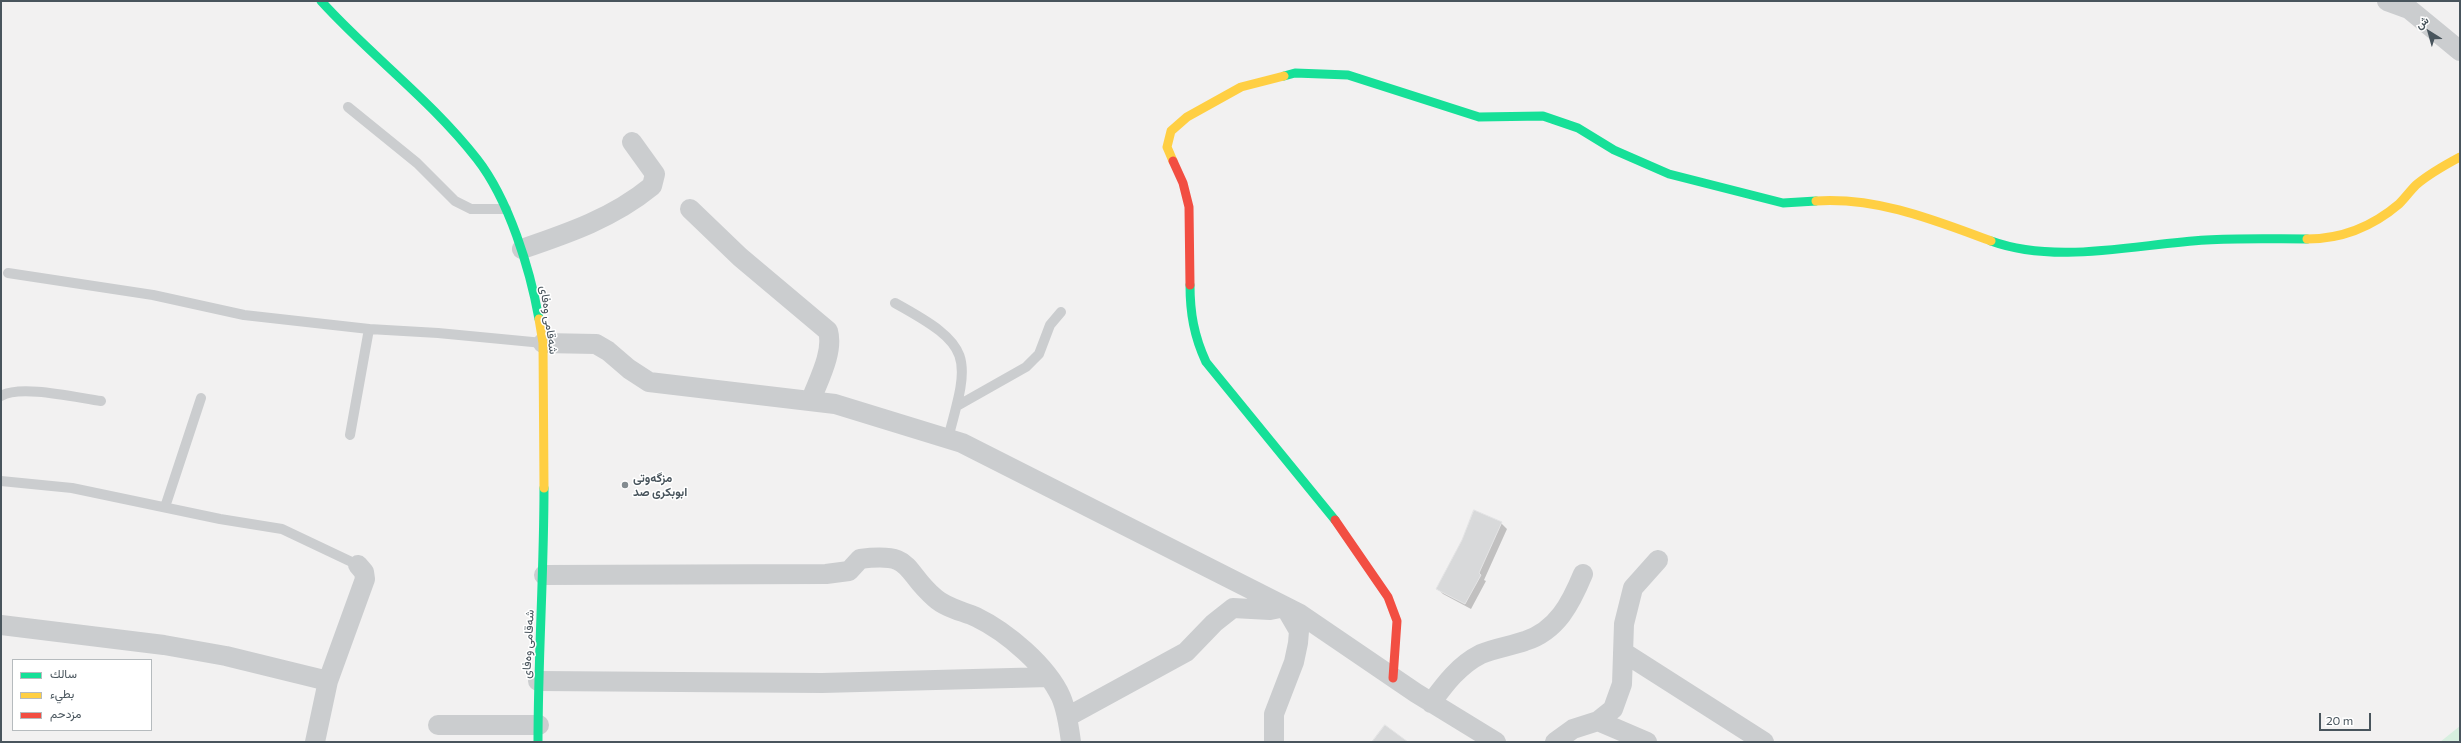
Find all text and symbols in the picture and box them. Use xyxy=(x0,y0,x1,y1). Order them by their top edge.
north arrow xyxy=(2409,12,2449,52)
text: ش xyxy=(2412,13,2431,31)
street label: شەقامی وەفای xyxy=(537,285,561,355)
place label: مزگەوتی ابوبکری صد xyxy=(633,471,687,499)
marker: مزگەوتی ابوبکری صد xyxy=(620,480,630,490)
street label: شەقامی وەفای xyxy=(519,609,537,679)
legend xyxy=(12,659,152,731)
text: سالك xyxy=(50,666,77,680)
text: بطيء xyxy=(50,686,74,700)
scale bar xyxy=(2321,705,2373,731)
text: مزدحم xyxy=(50,706,81,720)
text: 20 m xyxy=(2326,713,2353,727)

